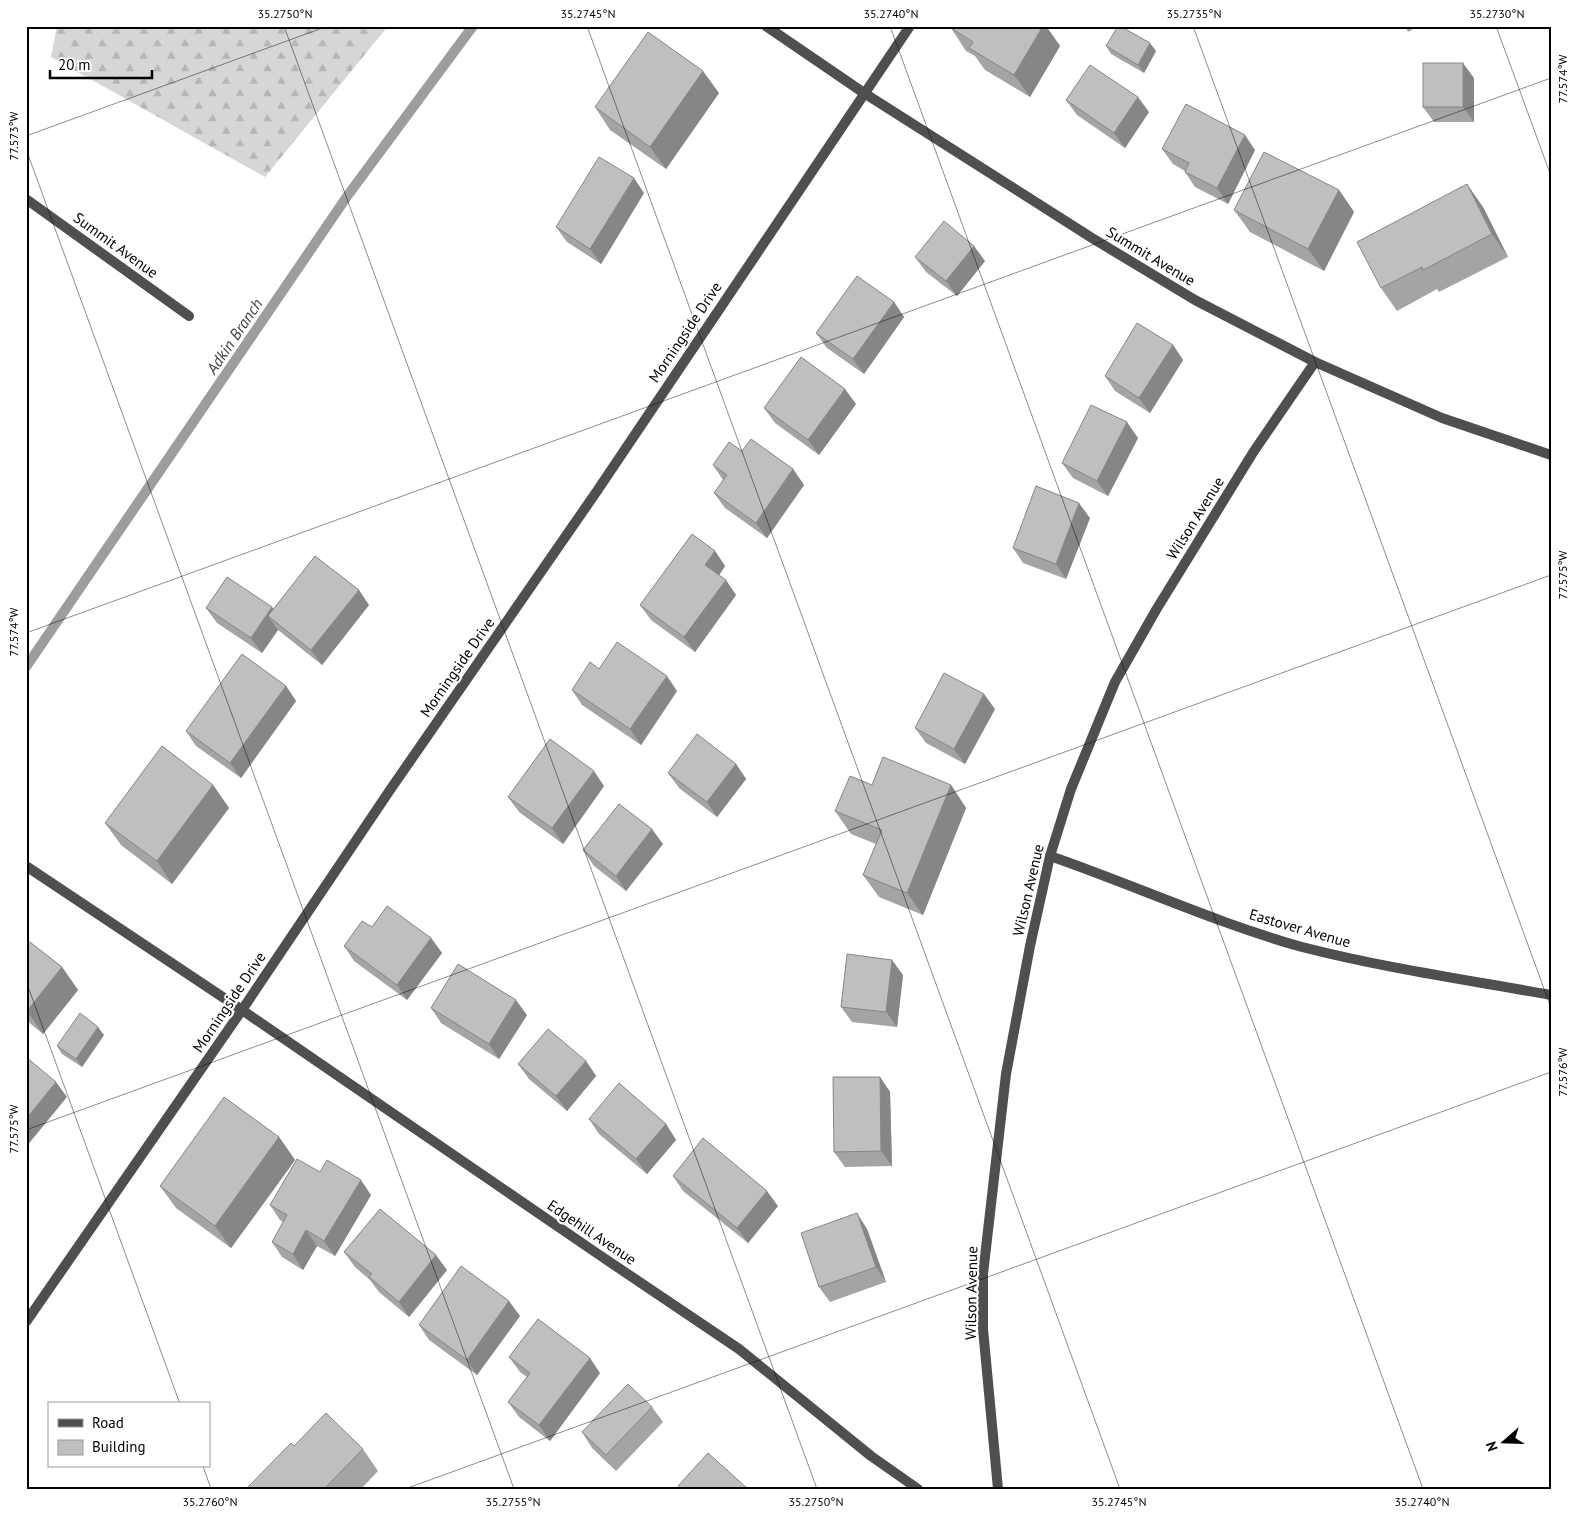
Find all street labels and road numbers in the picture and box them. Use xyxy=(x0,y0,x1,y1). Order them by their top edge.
street label: Summit Avenue xyxy=(70,208,162,282)
street label: Summit Avenue xyxy=(1103,222,1199,290)
street label: Morningside Drive xyxy=(644,278,726,386)
street label: Wilson Avenue xyxy=(1162,473,1228,563)
street label: Morningside Drive xyxy=(416,614,498,720)
street label: Wilson Avenue xyxy=(1008,842,1048,938)
street label: Eastover Avenue xyxy=(1247,904,1353,952)
street label: Morningside Drive xyxy=(188,948,270,1056)
street label: Edgehill Avenue xyxy=(544,1195,640,1269)
street label: Wilson Avenue xyxy=(961,1246,981,1340)

